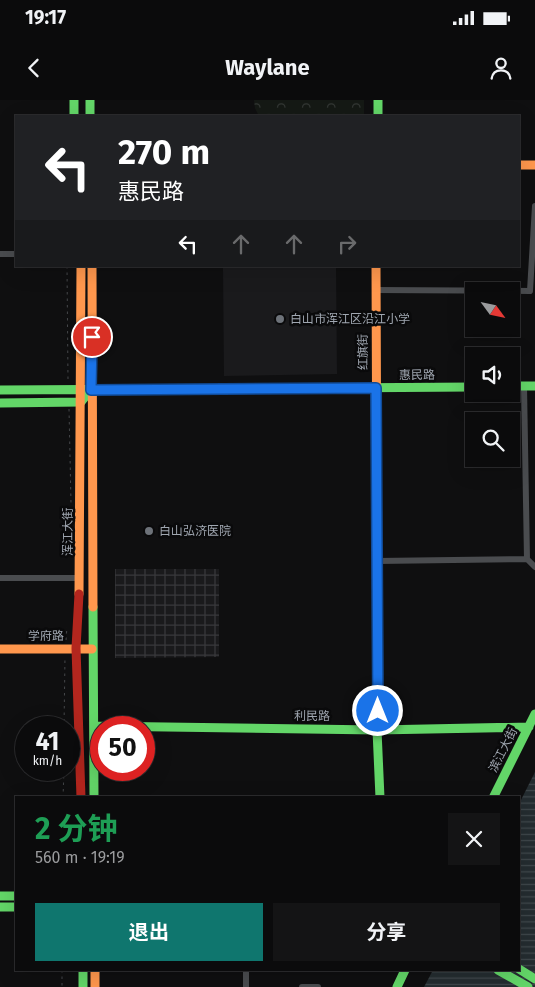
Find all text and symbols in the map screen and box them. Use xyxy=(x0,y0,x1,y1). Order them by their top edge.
text: 19:17 xyxy=(25,6,66,29)
icon: back xyxy=(20,54,48,82)
text: Waylane xyxy=(225,54,310,81)
icon: person xyxy=(487,54,515,82)
text: 270 m xyxy=(118,131,210,173)
icon: left xyxy=(35,135,100,200)
text: 惠民路 xyxy=(118,178,184,205)
icon: left xyxy=(174,230,202,258)
icon: ahead xyxy=(227,230,255,258)
icon: ahead xyxy=(280,230,308,258)
icon: right xyxy=(333,230,361,258)
north arrow xyxy=(465,282,520,338)
map controls xyxy=(465,282,520,467)
place label: 白山市浑江区沿江小学 xyxy=(290,312,410,326)
marker: 白山市浑江区沿江小学 xyxy=(274,313,286,325)
pin xyxy=(71,316,113,358)
icon: arrive xyxy=(78,323,106,351)
street label: 红旗街 xyxy=(356,334,370,370)
button: sound xyxy=(465,347,520,402)
street label: 惠民路 xyxy=(399,368,435,382)
button: search xyxy=(465,412,520,467)
street label: 浑江大街 xyxy=(61,508,75,556)
place label: 白山弘济医院 xyxy=(159,524,231,538)
marker: 白山弘济医院 xyxy=(143,525,155,537)
street label: 学府路 xyxy=(28,629,64,643)
position arrow xyxy=(351,684,403,736)
street label: 利民路 xyxy=(294,709,330,723)
speed limit sign: 50 xyxy=(90,716,155,781)
street label: 滨江大街 xyxy=(486,725,520,775)
text: 41 xyxy=(36,727,59,757)
text: km/h xyxy=(33,754,62,768)
text: 2 分钟 xyxy=(35,811,118,847)
button: close xyxy=(448,813,500,865)
text: 560 m · 19:19 xyxy=(35,848,125,867)
button: 退出 xyxy=(35,903,263,961)
button: 分享 xyxy=(273,903,500,961)

